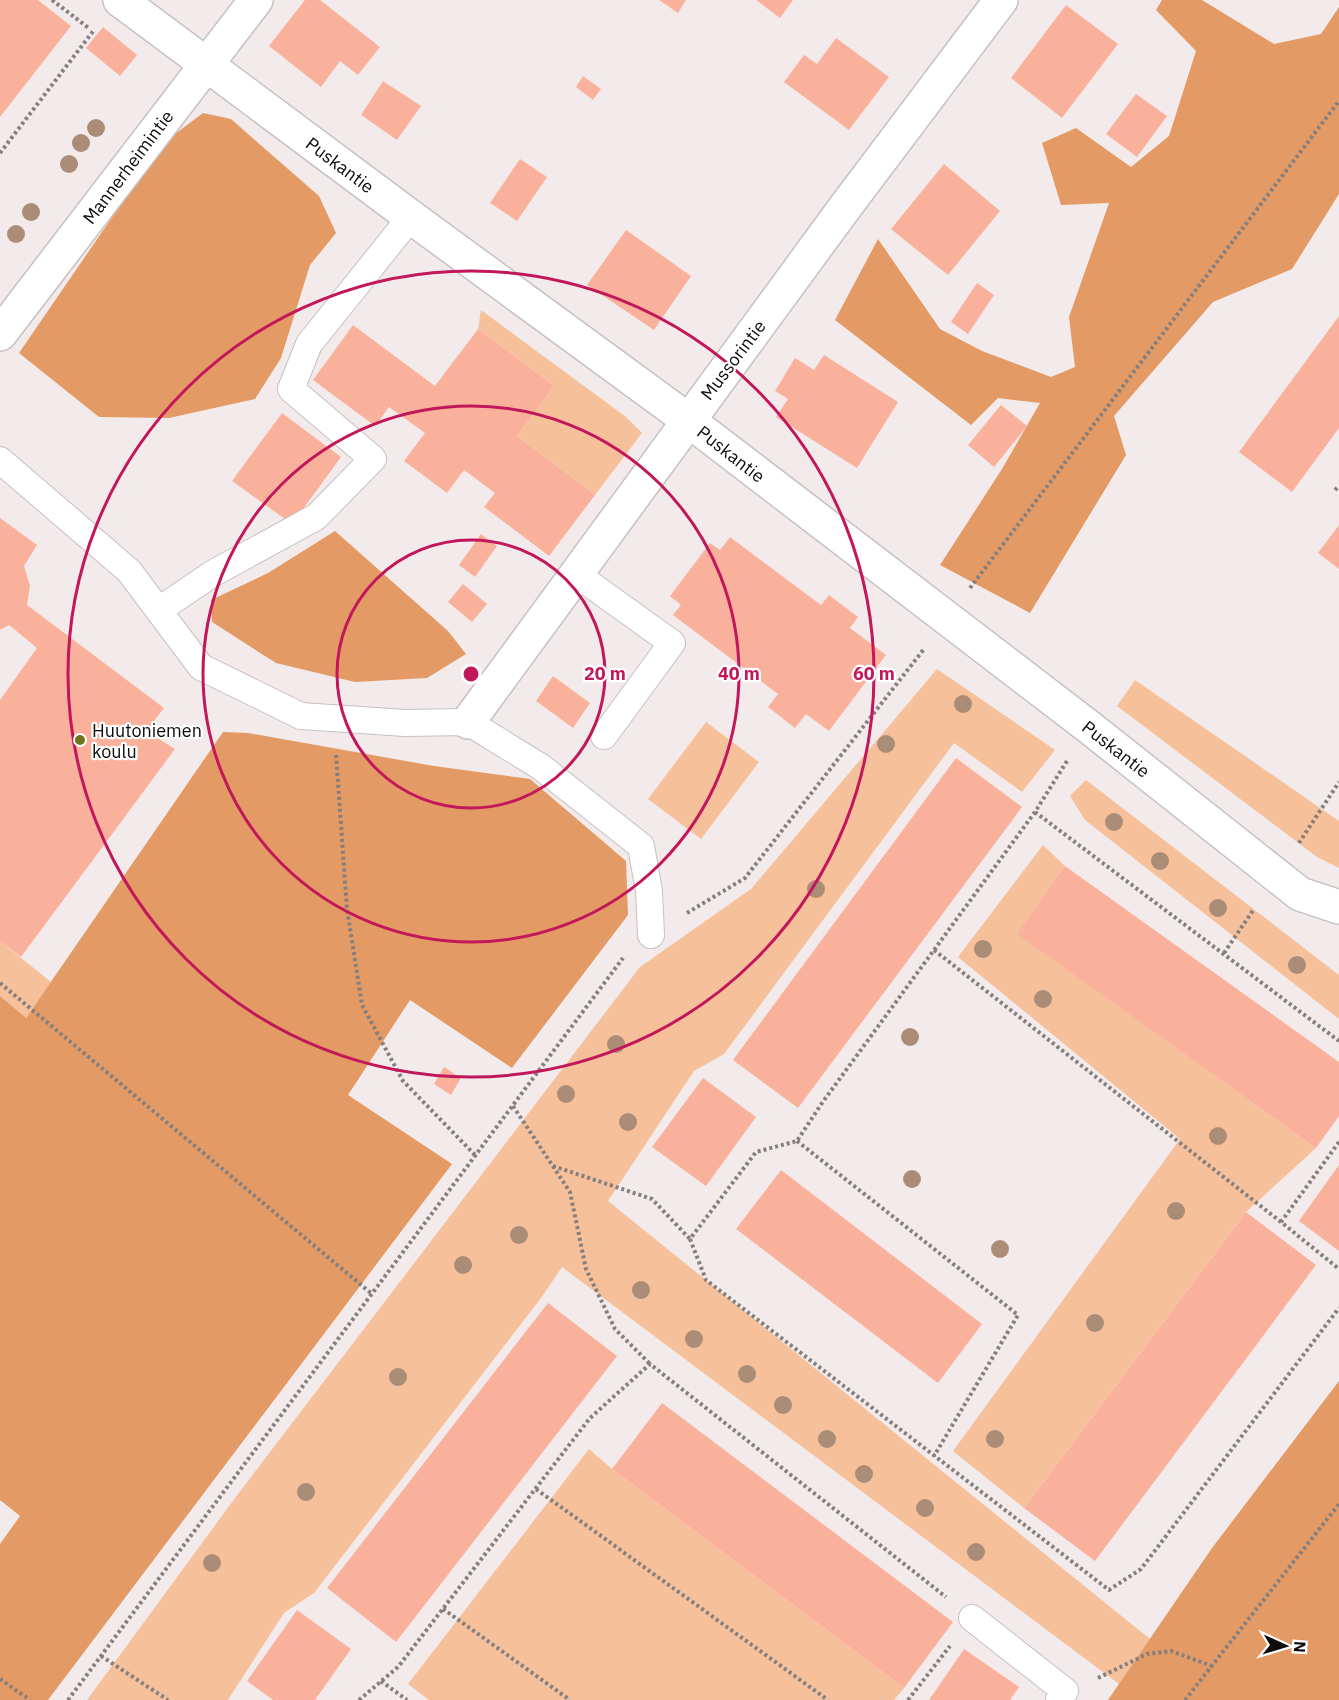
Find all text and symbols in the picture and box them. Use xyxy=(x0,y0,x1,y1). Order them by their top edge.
street label: Mannerheimintie xyxy=(78,105,178,229)
street label: Puskantie xyxy=(301,132,379,198)
street label: Mussorintie xyxy=(695,315,771,405)
street label: Puskantie xyxy=(692,420,770,488)
text: 20 m xyxy=(584,662,626,685)
text: 40 m xyxy=(718,662,760,685)
text: 60 m xyxy=(853,662,895,685)
centre of rings xyxy=(461,664,481,684)
street label: Puskantie xyxy=(1077,715,1155,783)
place label: Huutoniemen koulu xyxy=(92,719,202,763)
marker: Huutoniemen koulu xyxy=(73,733,87,747)
north arrow xyxy=(1255,1616,1315,1676)
text: N xyxy=(1290,1641,1310,1654)

